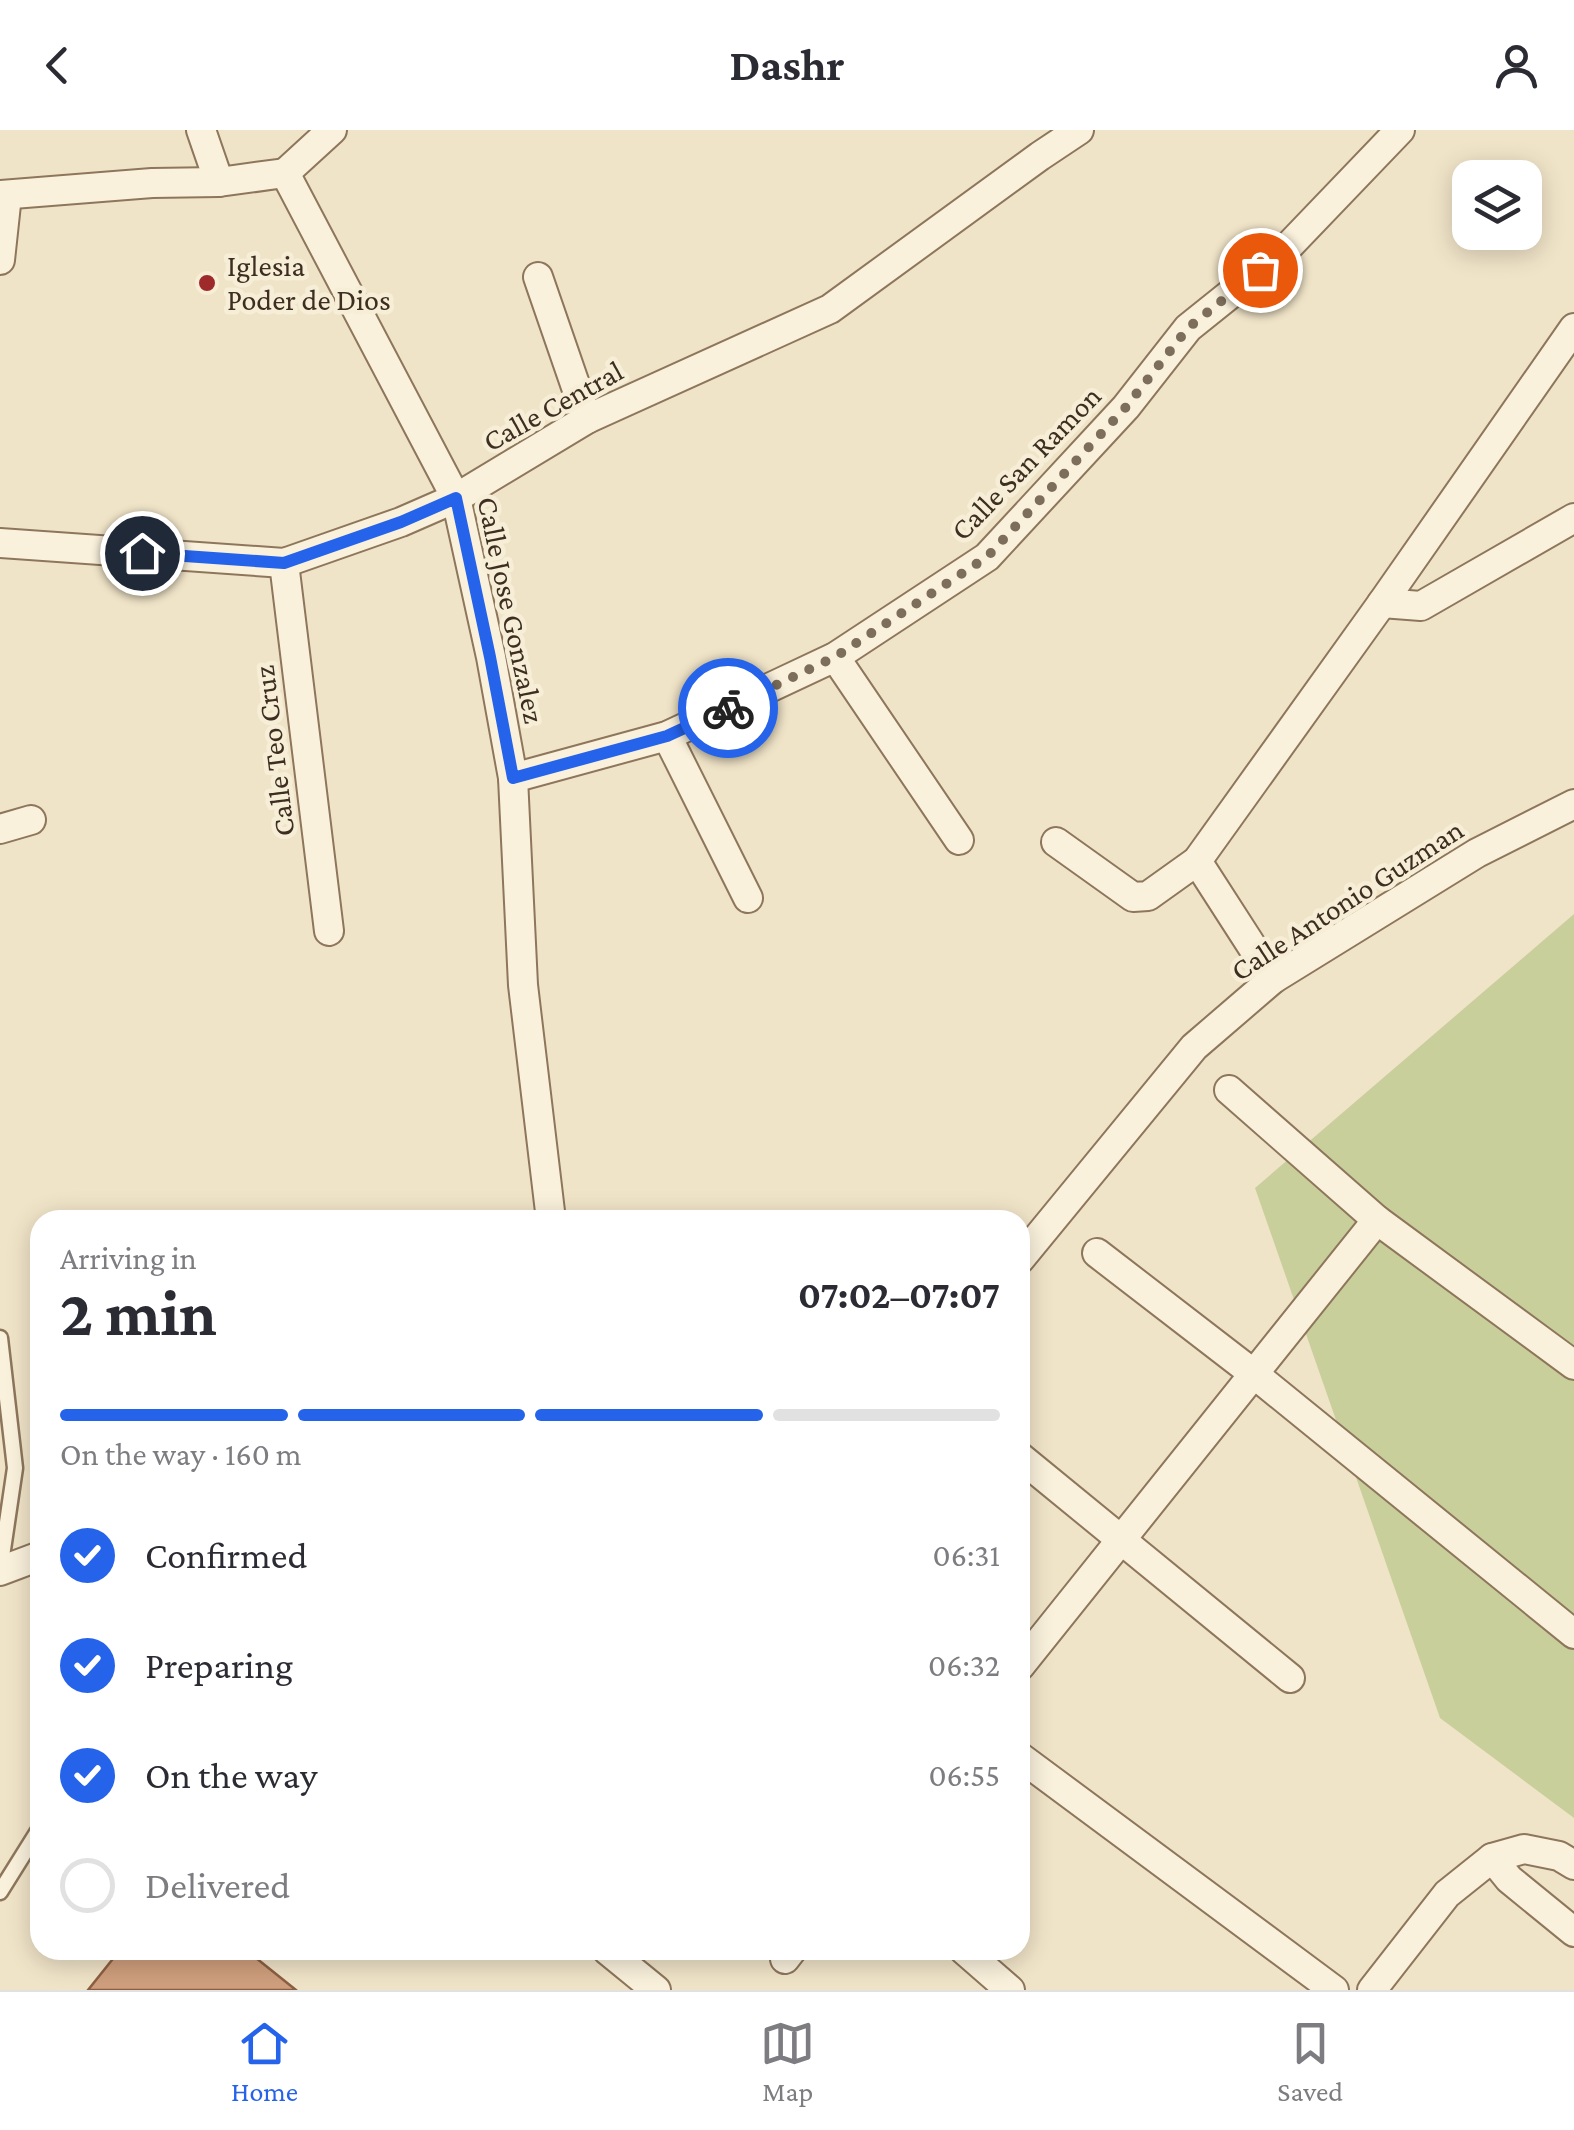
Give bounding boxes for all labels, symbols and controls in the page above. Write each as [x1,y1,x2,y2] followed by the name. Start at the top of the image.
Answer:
[30,38,85,93] icon: back
[1489,38,1544,93] icon: person
[729,40,845,90] text: Dashr
[1452,160,1542,250] map controls
[1452,160,1542,250] button: layers
[1218,228,1303,313] pin
[1233,243,1288,298] icon: bag
[227,249,391,316] place label: Iglesia Poder de Dios
[196,272,218,294] marker: Iglesia Poder de Dios
[477,354,628,457] street label: Calle Central
[944,379,1107,546] street label: Calle San Ramon
[471,494,552,726] street label: Calle Jose Gonzalez
[100,511,185,596] pin
[115,526,170,581] icon: home
[678,658,778,758] courier
[247,664,300,838] street label: Calle Teo Cruz
[701,681,756,736] icon: bike
[1225,812,1469,987] street label: Calle Antonio Guzman
[60,1240,197,1276] text: Arriving in
[798,1274,1000,1316] text: 07:02–07:07
[60,1277,217,1349] text: 2 min
[60,1436,302,1472] text: On the way · 160 m
[60,1528,115,1583] icon: check
[145,1534,308,1576] text: Confirmed
[933,1537,1000,1573] text: 06:31
[60,1638,115,1693] icon: check
[145,1644,293,1686] text: Preparing
[928,1647,1000,1683] text: 06:32
[60,1748,115,1803] icon: check
[145,1754,317,1796] text: On the way
[928,1757,1000,1793] text: 06:55
[145,1864,290,1906] text: Delivered
[231,2016,298,2107] tab: Home
[760,2016,815,2107] tab: Map
[1277,2016,1343,2107] tab: Saved

